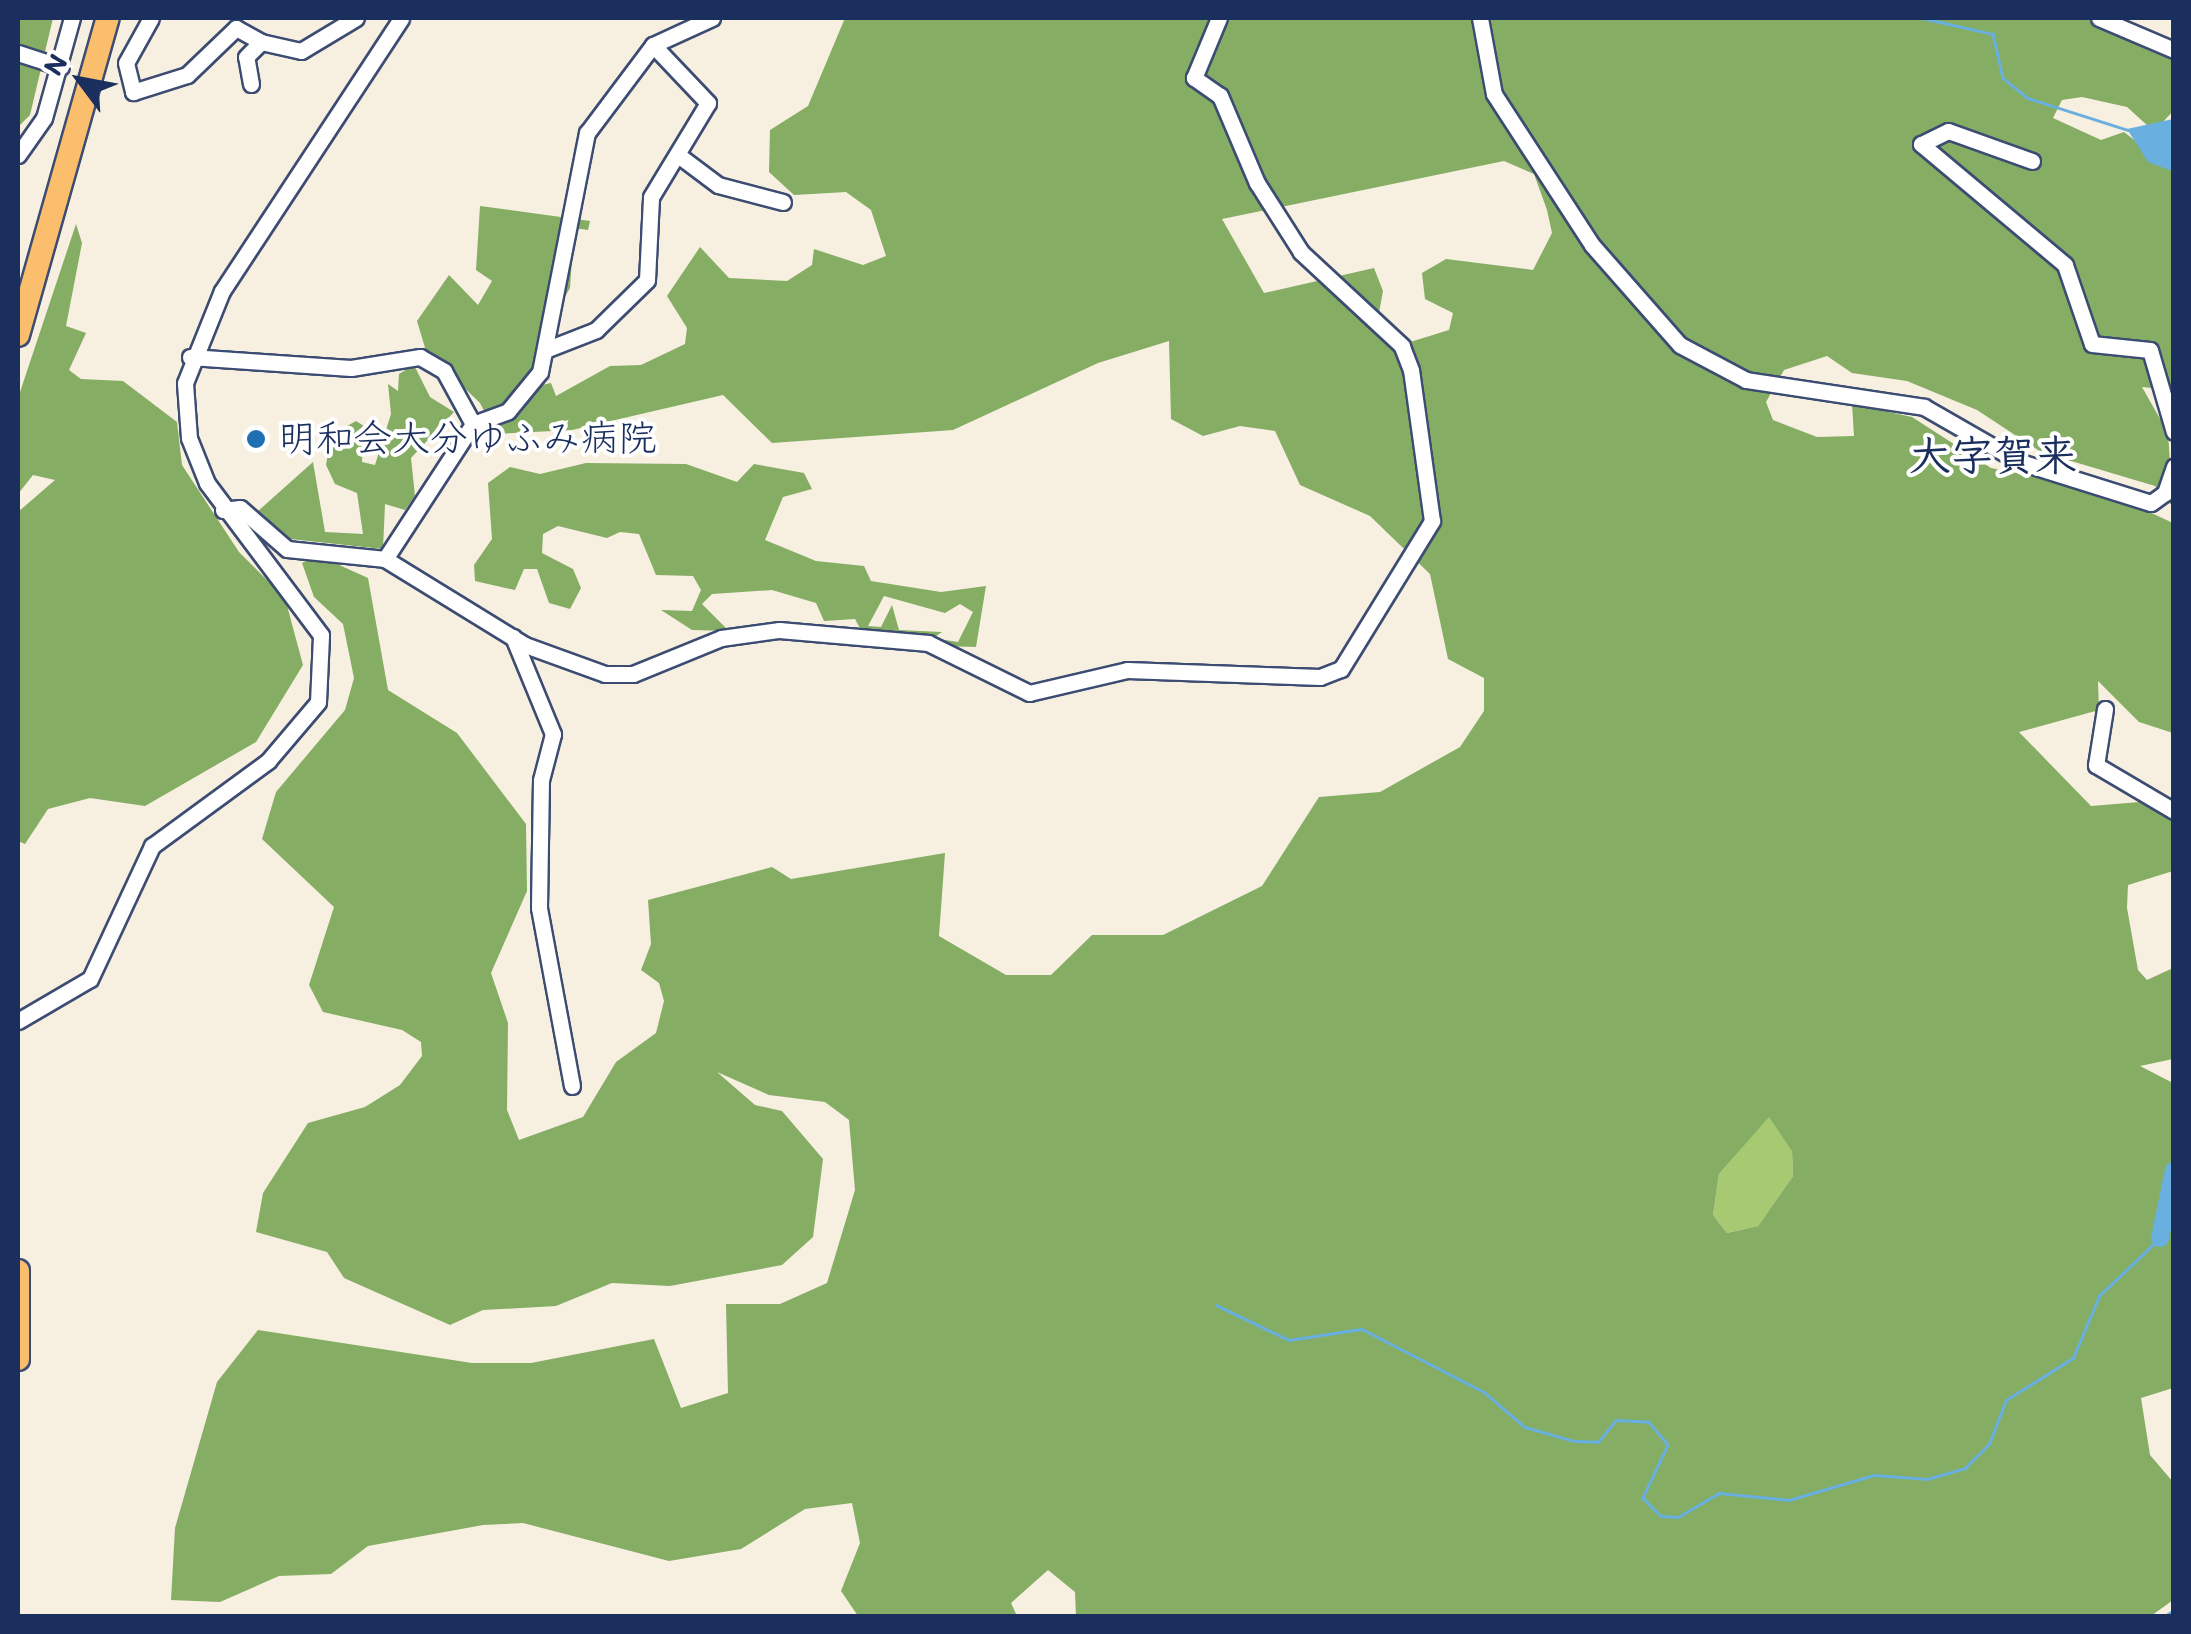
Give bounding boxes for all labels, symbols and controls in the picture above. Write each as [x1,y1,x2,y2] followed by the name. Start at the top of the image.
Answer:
[30,30,130,130] north arrow
[35,47,74,81] text: N
[278,416,658,462] place label: 明和会大分ゆふみ病院
[243,426,269,452] marker: 明和会大分ゆふみ病院
[1909,431,2077,481] district label: 大字賀来

